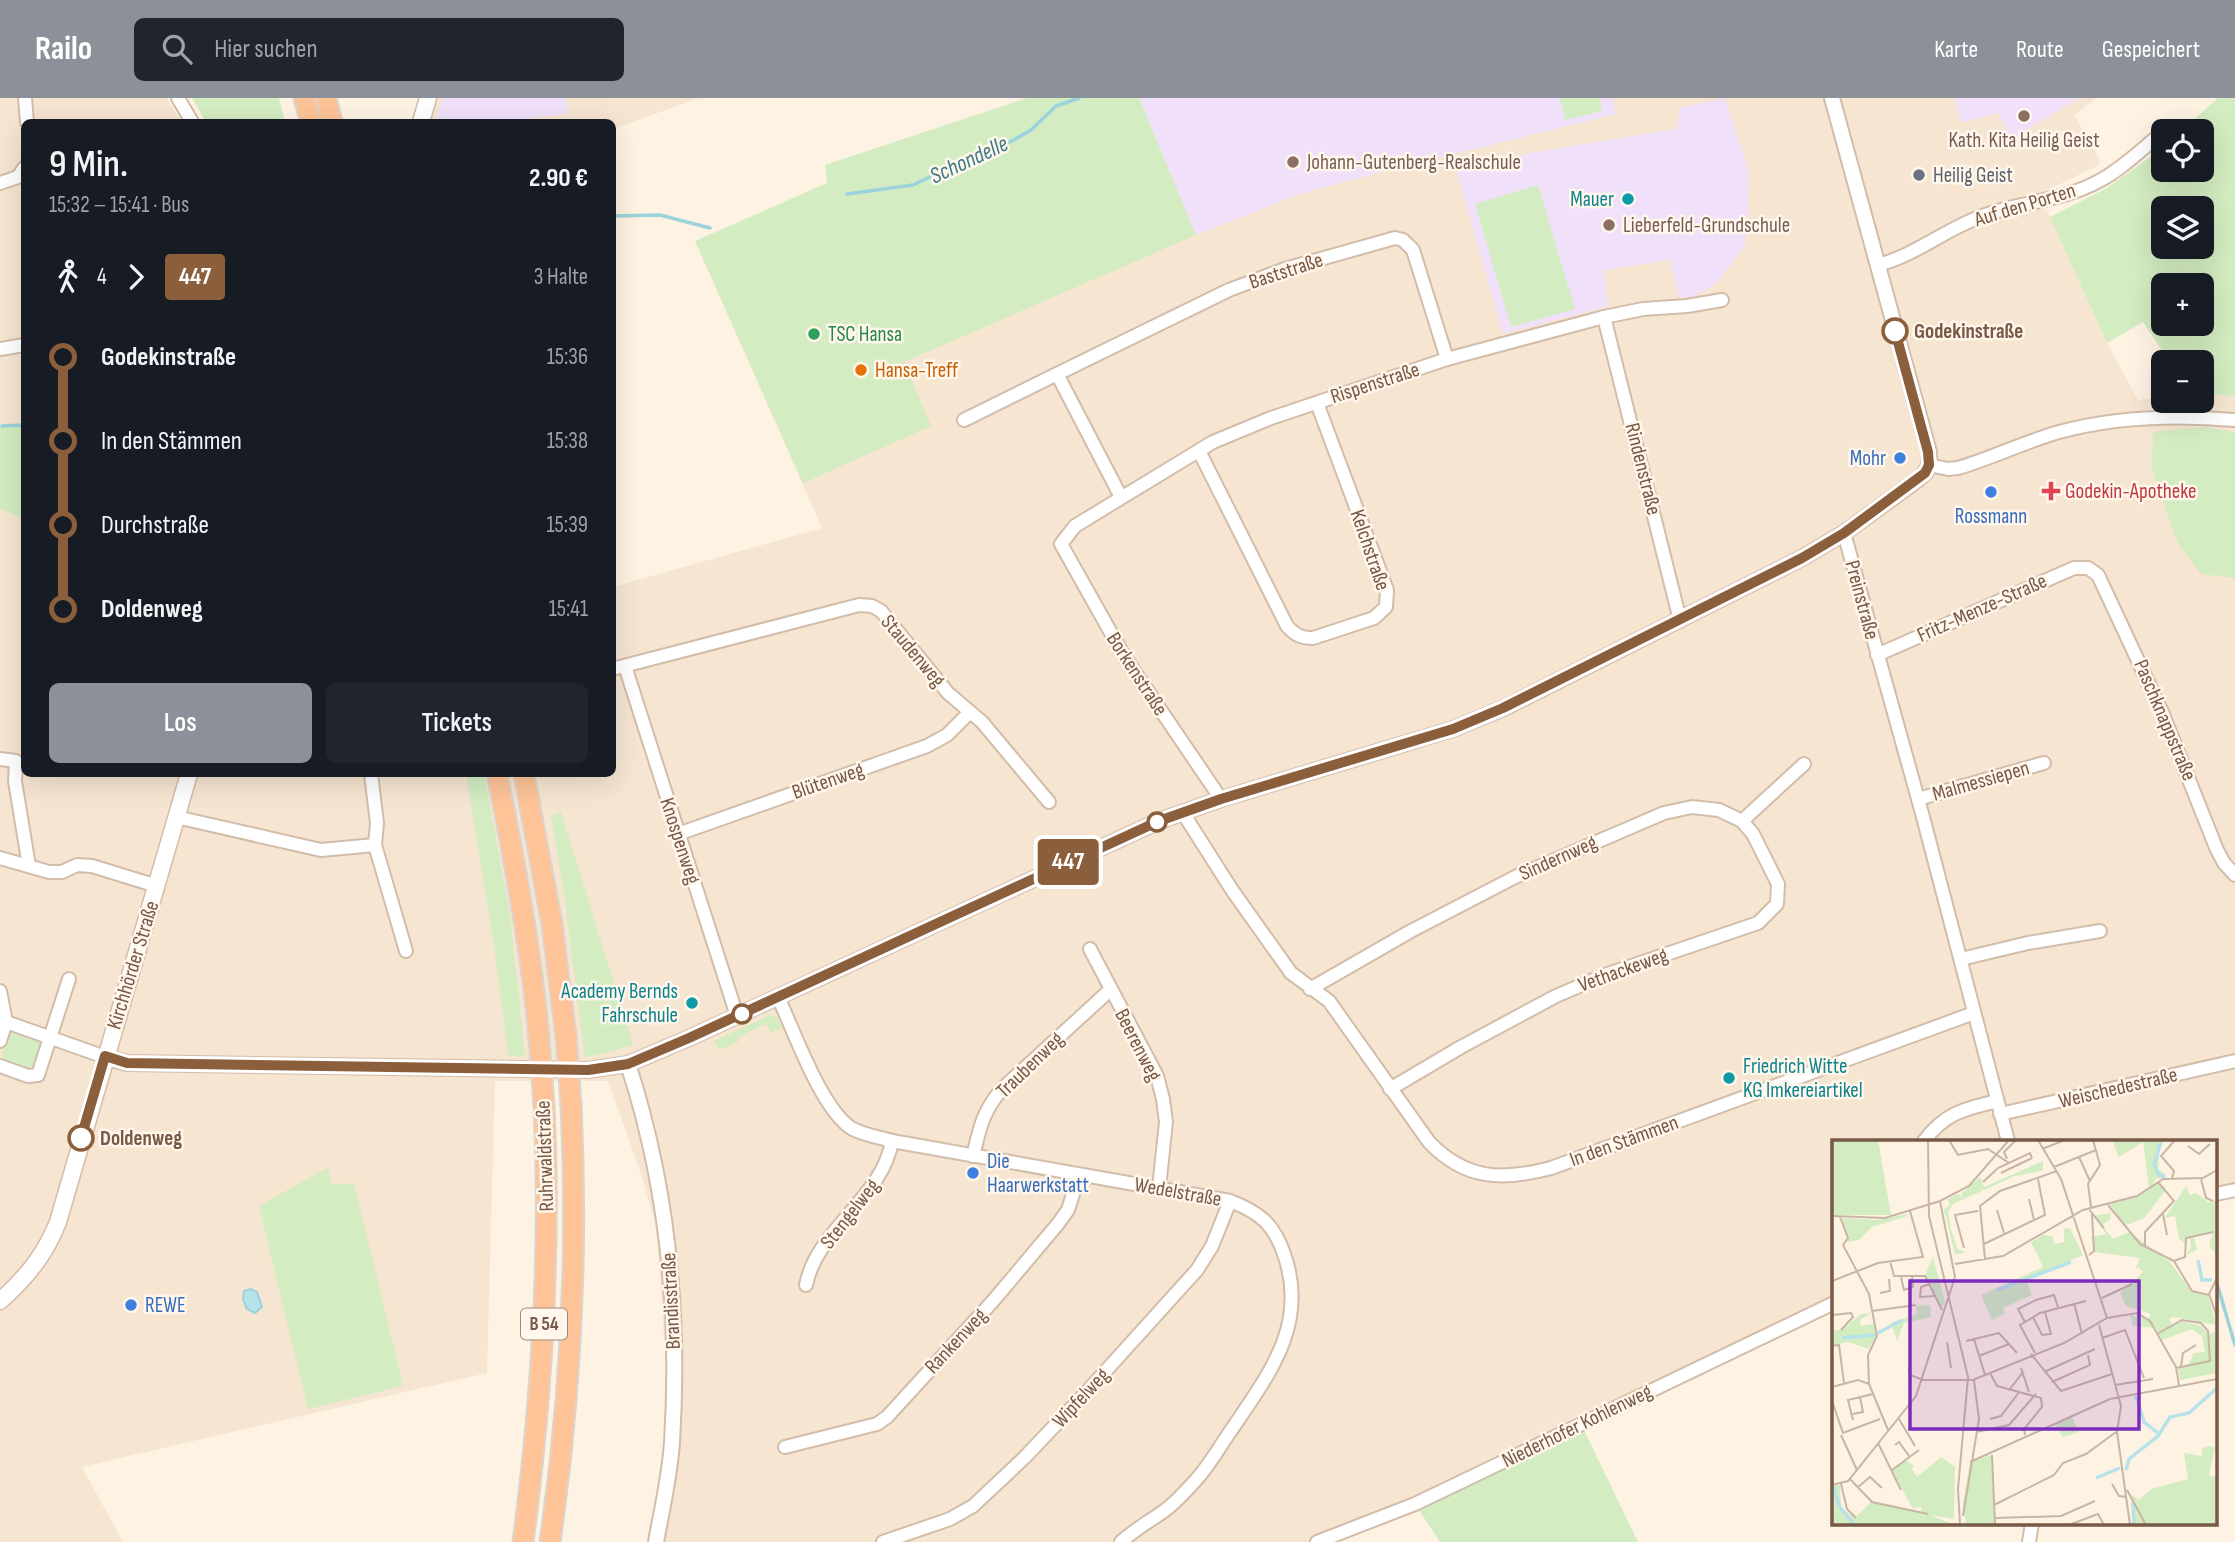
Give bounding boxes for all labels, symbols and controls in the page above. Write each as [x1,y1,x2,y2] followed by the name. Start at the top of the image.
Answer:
[134,18,624,81] search box
[35,29,92,69] text: Railo
[158,30,196,68] icon: search
[214,34,318,65] text: Hier suchen
[1934,35,1978,64] text: Karte
[2016,35,2064,64] text: Route
[2102,35,2200,64] text: Gespeichert
[2016,108,2032,124] marker: Kath. Kita Heilig Geist
[2151,119,2214,413] map controls
[2151,119,2214,182] button: locate
[1948,128,2100,153] place label: Kath. Kita Heilig Geist
[925,130,1013,190] water label: Schondelle
[49,142,128,187] text: 9 Min.
[1306,150,1521,175] place label: Johann-Gutenberg-Realschule
[1285,154,1301,170] marker: Johann-Gutenberg-Realschule
[529,163,588,194] text: 2.90 €
[1933,163,2013,188] place label: Heilig Geist
[1911,167,1927,183] marker: Heilig Geist
[1971,178,2078,232] street label: Auf den Porten
[1570,187,1614,212] place label: Mauer
[49,191,189,219] text: 15:32 – 15:41 · Bus
[1620,191,1636,207] marker: Mauer
[2151,196,2214,259] button: layers
[1623,213,1790,238] place label: Lieberfeld-Grundschule
[1601,217,1617,233] marker: Lieberfeld-Grundschule
[1246,247,1326,295] street label: Baststraße
[49,258,87,296] icon: walk
[117,258,155,296] icon: forward
[179,262,211,291] text: 447
[97,263,107,291] text: 4
[534,263,588,291] text: 3 Halte
[2151,273,2214,336] button: +
[1882,318,1908,344] marker: Godekinstraße
[1914,319,2023,344] place label: Godekinstraße
[828,322,902,347] place label: TSC Hansa
[806,326,822,342] marker: TSC Hansa
[101,342,236,373] text: Godekinstraße
[547,343,588,371] text: 15:36
[2151,350,2214,413] button: −
[1327,357,1423,409] street label: Rispenstraße
[875,358,959,383] place label: Hansa-Treff
[853,362,869,378] marker: Hansa-Treff
[1620,420,1666,518] street label: Rindenstraße
[101,426,242,457] text: In den Stämmen
[547,427,588,455] text: 15:38
[1850,446,1886,471] place label: Mohr
[1892,450,1908,466] marker: Mohr
[2065,479,2196,504] place label: Godekin-Apotheke
[2043,483,2059,499] marker: Godekin-Apotheke
[1983,484,1999,500] marker: Rossmann
[1955,504,2027,529] place label: Rossmann
[1345,506,1395,594] street label: Kelchstraße
[101,510,209,541] text: Durchstraße
[547,511,588,539] text: 15:39
[1839,558,1885,642] street label: Preinstraße
[1913,568,2051,648] street label: Fritz-Menze-Straße
[101,594,203,625] text: Doldenweg
[549,595,588,623] text: 15:41
[876,610,950,692] street label: Staudenweg
[1101,628,1173,720] street label: Borkenstraße
[2128,656,2202,784] street label: Paschknappstraße
[49,683,312,763] button: Los
[326,683,588,763] button: Tickets
[1930,755,2032,807] street label: Malmessiepen
[789,757,867,805] street label: Blütenweg
[654,795,706,887] street label: Knospenweg
[1147,812,1167,832] unlabelled marker
[1515,830,1601,886] street label: Sindernweg
[1028,839,1108,885] line badge: 447
[1052,847,1084,876] text: 447
[102,898,164,1032] street label: Kirchhörder Straße
[1575,942,1671,998] street label: Vethackeweg
[560,979,678,1028] place label: Academy Bernds Fahrschule
[684,995,700,1011] marker: Academy Bernds Fahrschule
[732,1004,752,1024] unlabelled marker
[1109,1005,1167,1085] street label: Beerenweg
[991,1027,1069,1103] street label: Traubenweg
[1743,1054,1863,1103] place label: Friedrich Witte KG Imkereiartikel
[2056,1062,2180,1114] street label: Weischedestraße
[1721,1070,1737,1086] marker: Friedrich Witte KG Imkereiartikel
[531,1100,559,1212] street label: Ruhrwaldstraße
[1566,1110,1682,1172] street label: In den Stämmen
[68,1125,94,1151] marker: Doldenweg
[100,1126,182,1151] place label: Doldenweg
[1832,1140,2218,1524] inset map
[987,1149,1089,1198] place label: Die Haarwerkstatt
[965,1165,981,1181] marker: Die Haarwerkstatt
[1133,1172,1223,1212] street label: Wedelstraße
[815,1174,885,1254] street label: Stengelweg
[656,1252,686,1350] street label: Brandisstraße
[145,1293,186,1318] place label: REWE
[123,1297,139,1313] marker: REWE
[920,1303,992,1379] street label: Rankenweg
[521,1308,567,1340] road number: B 54
[1047,1363,1115,1433] street label: Wipfelweg
[1498,1379,1656,1473] street label: Niederhofer Kohlenweg

